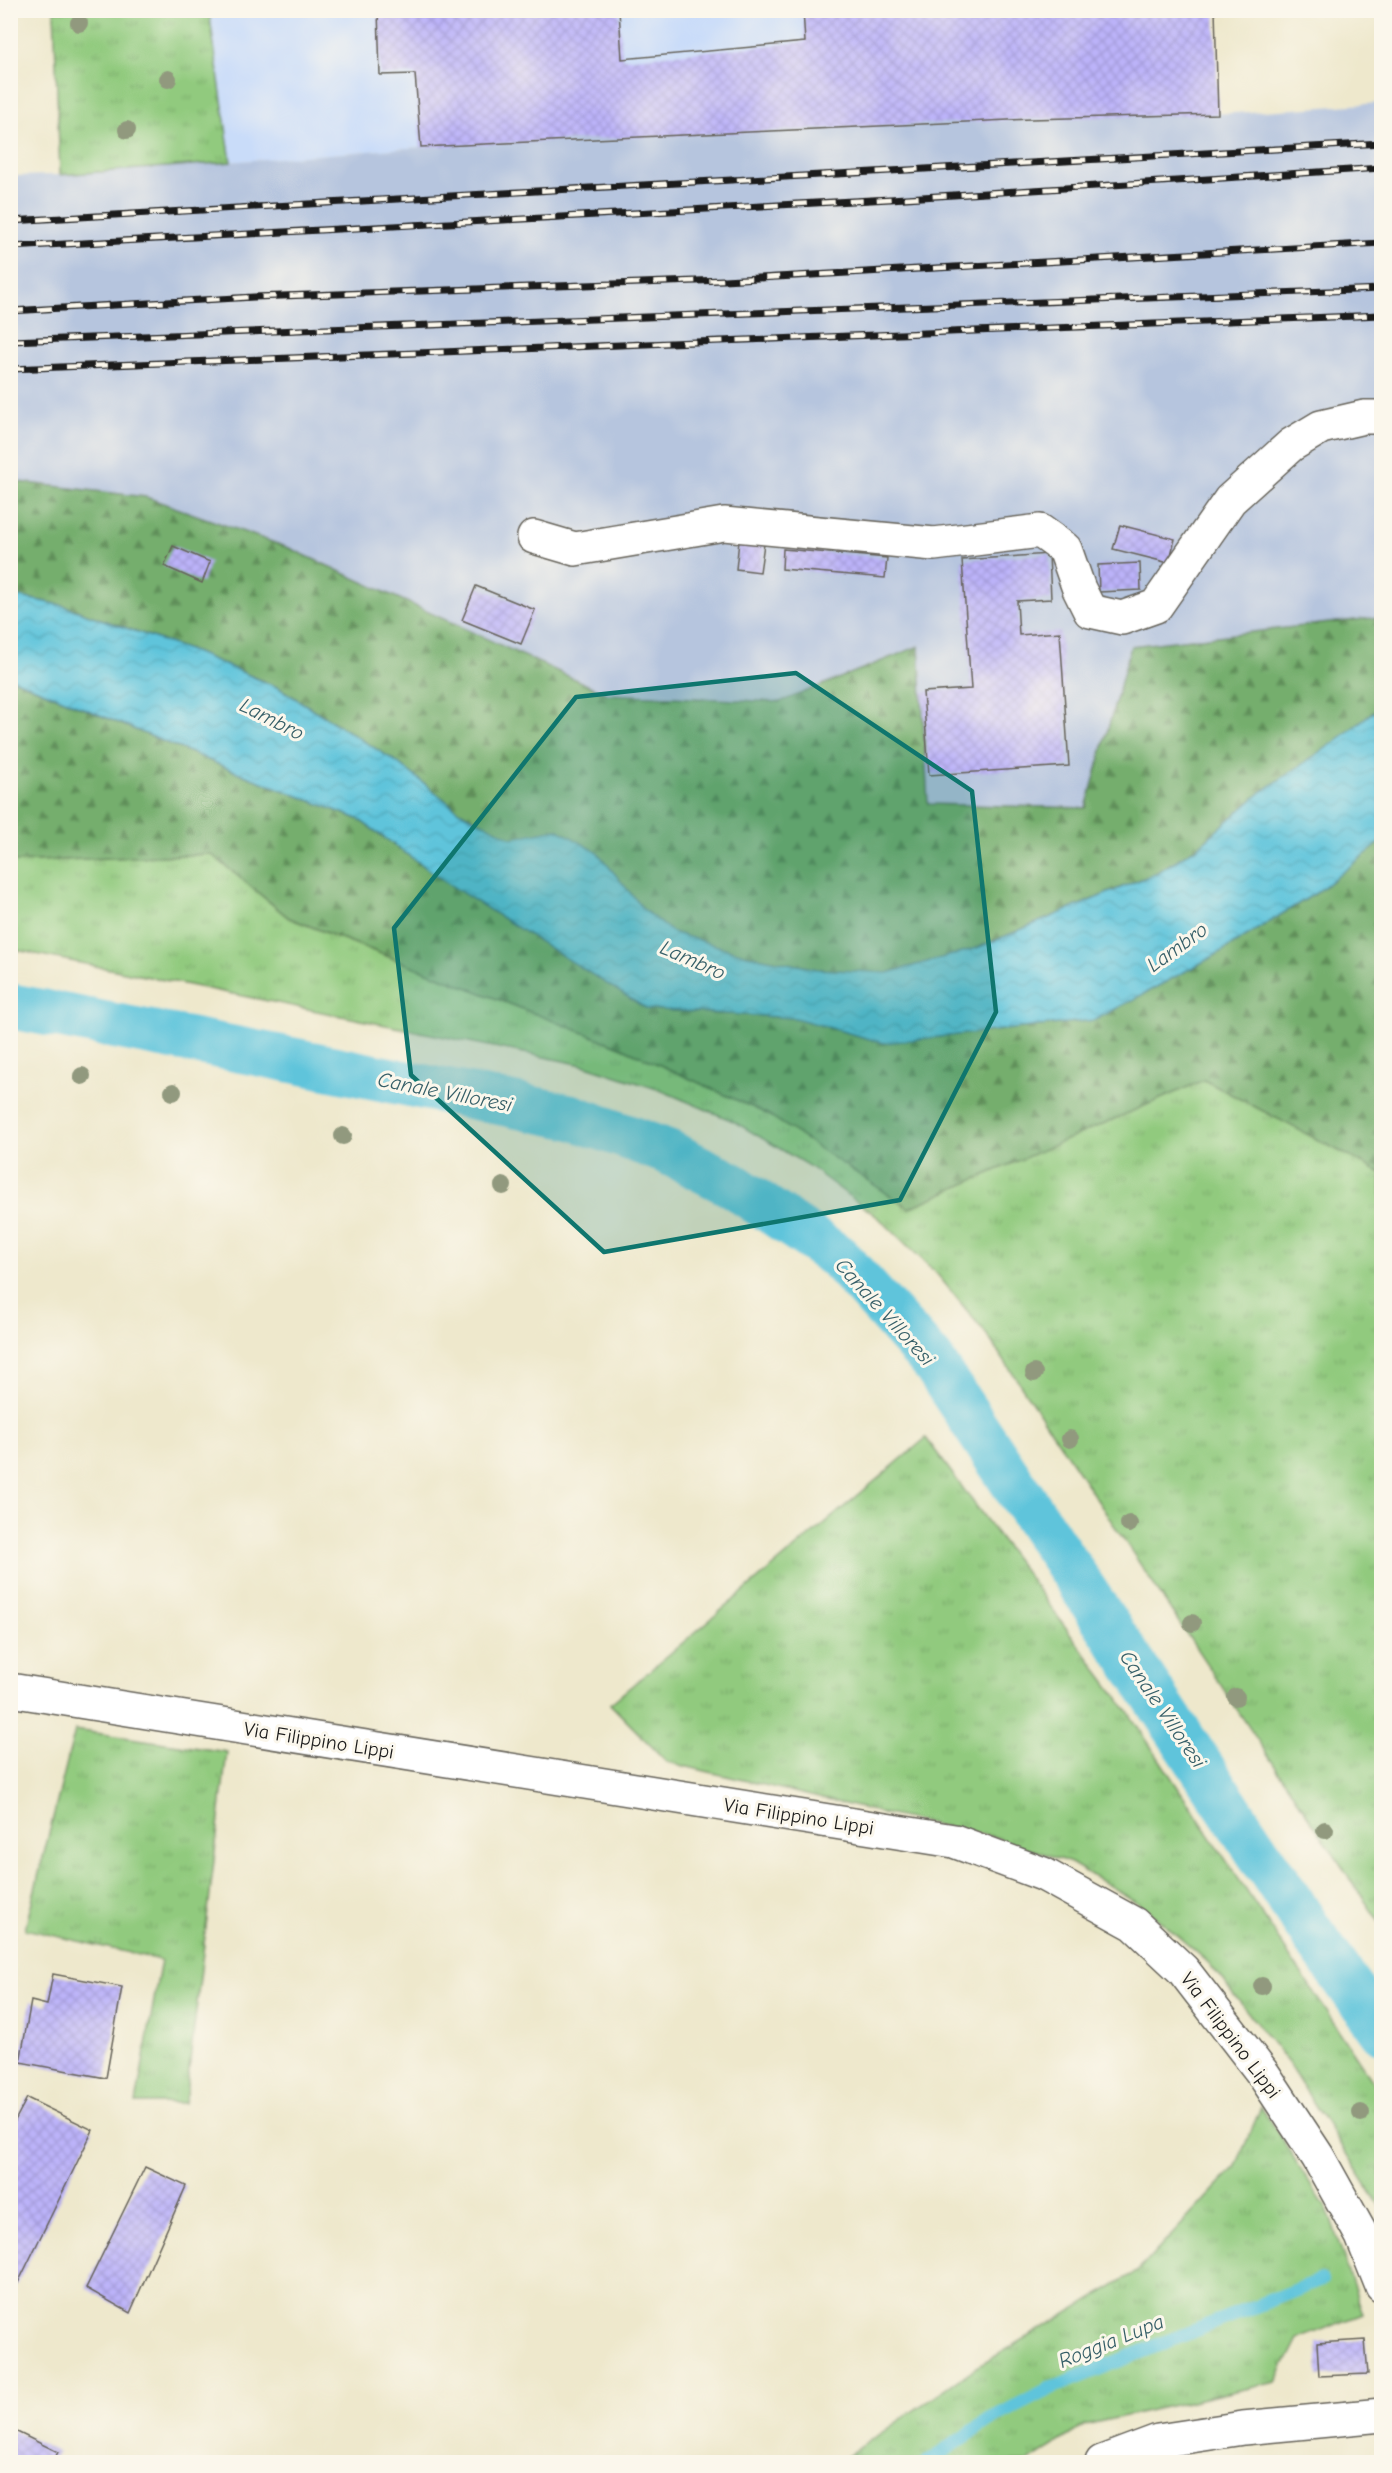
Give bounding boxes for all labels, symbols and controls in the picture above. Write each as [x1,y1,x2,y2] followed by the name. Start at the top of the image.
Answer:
[236,693,308,745] water label: Lambro
[1142,917,1212,977] water label: Lambro
[657,935,729,985] water label: Lambro
[376,1067,514,1117] water label: Canale Villoresi
[830,1253,940,1371] water label: Canale Villoresi
[1115,1646,1211,1772] water label: Canale Villoresi
[242,1717,396,1764] street label: Via Filippino Lippi
[722,1793,876,1840] street label: Via Filippino Lippi
[1176,1968,1285,2103] street label: Via Filippino Lippi
[1055,2309,1167,2373] water label: Roggia Lupa

